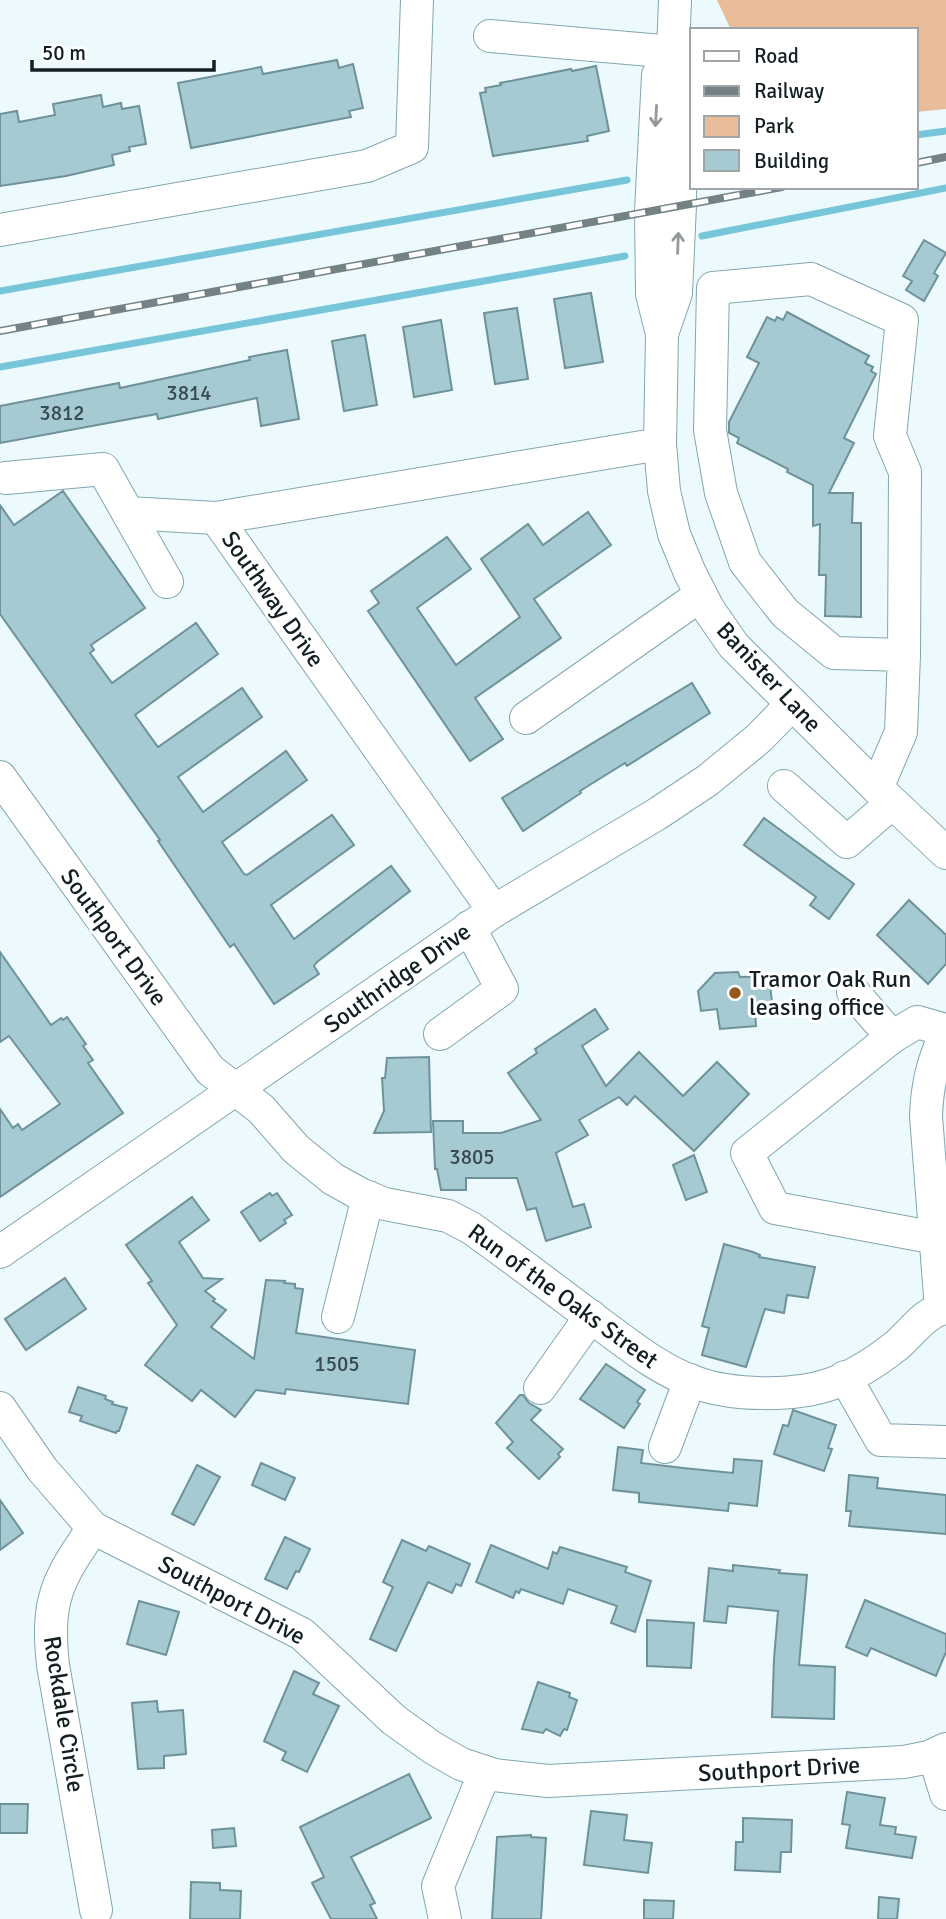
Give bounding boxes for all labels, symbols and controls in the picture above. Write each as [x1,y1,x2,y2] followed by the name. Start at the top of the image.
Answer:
[32,28,214,72] scale bar
[690,28,918,189] legend
[42,40,86,66] text: 50 m
[754,43,799,69] text: Road
[754,78,824,104] text: Railway
[649,104,662,126] one-way arrow
[754,113,795,139] text: Park
[754,148,829,174] text: Building
[672,232,685,255] one-way arrow
[166,380,212,406] house number: 3814
[39,400,85,426] house number: 3812
[215,525,331,673] street label: Southway Drive
[710,615,828,739] street label: Banister Lane
[54,863,174,1011] street label: Southport Drive
[318,916,476,1040] street label: Southridge Drive
[749,964,911,1022] place label: Tramor Oak Run leasing office
[727,985,743,1001] marker: Tramor Oak Run leasing office
[449,1144,495,1170] house number: 3805
[462,1217,664,1375] street label: Run of the Oaks Street
[314,1351,360,1377] house number: 1505
[153,1549,311,1651] street label: Southport Drive
[37,1634,91,1794] street label: Rockdale Circle
[697,1750,861,1788] street label: Southport Drive

